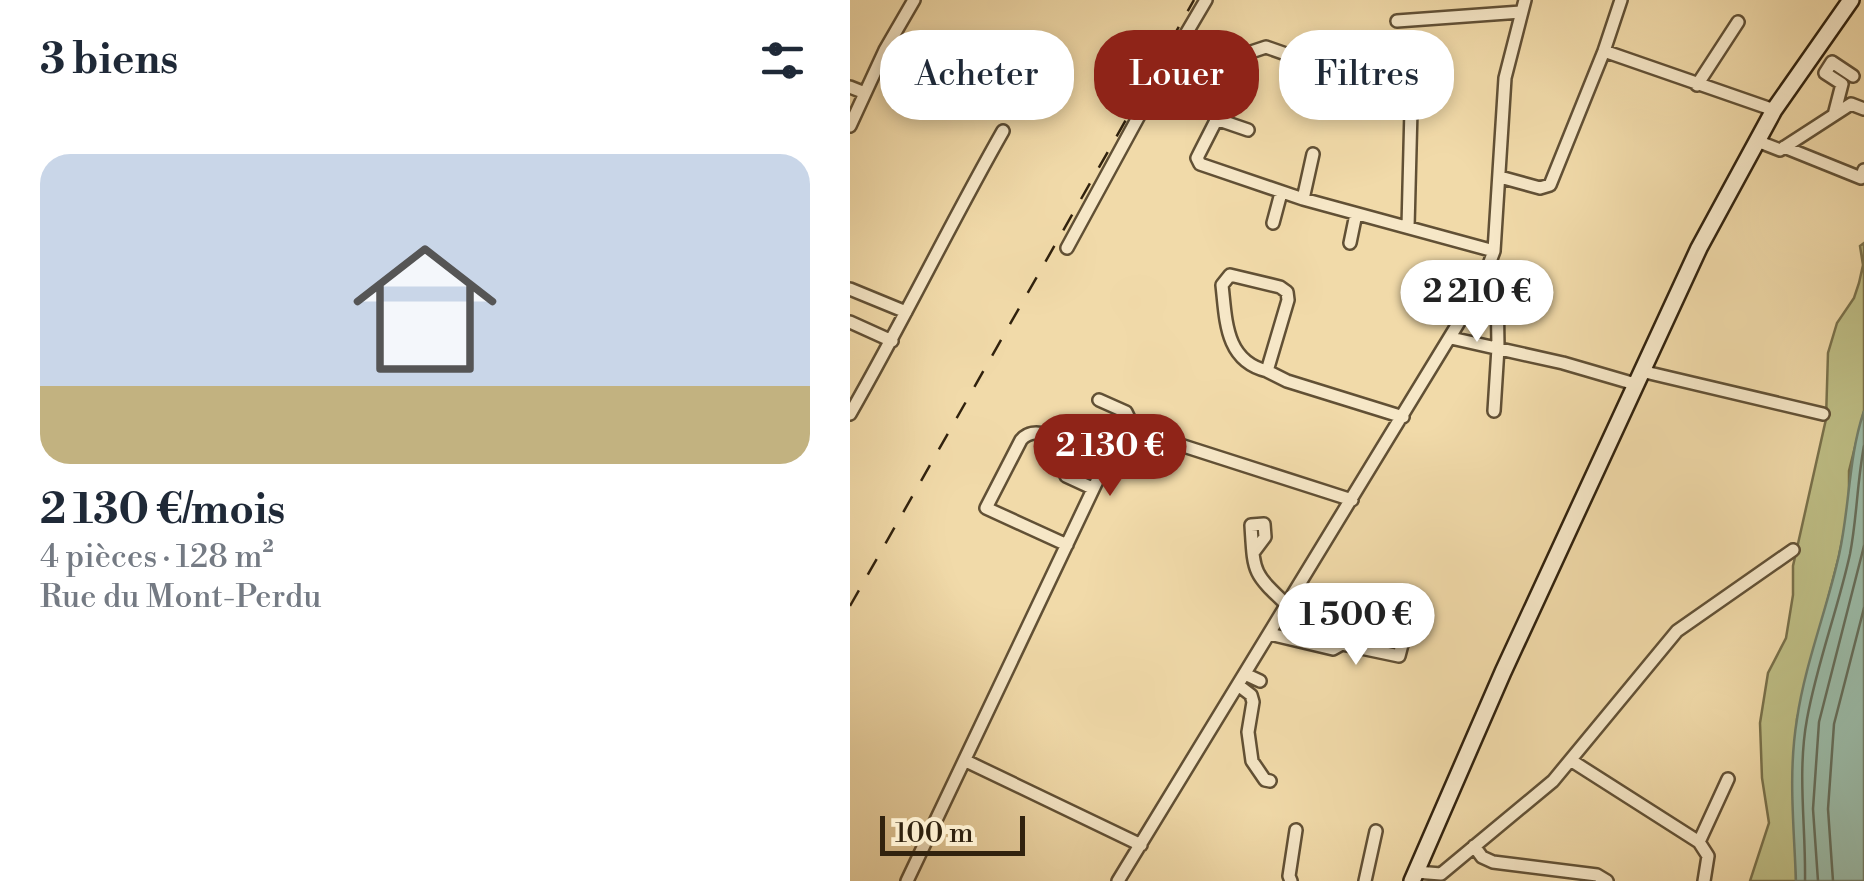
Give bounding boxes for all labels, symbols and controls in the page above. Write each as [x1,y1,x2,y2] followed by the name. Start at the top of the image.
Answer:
[880,30,1074,120] chip: Acheter
[1094,30,1259,120] chip: Louer
[1279,30,1454,120] chip: Filtres
[755,33,810,88] icon: filters
[40,34,178,87] text: 3 biens
[335,219,515,399] icon: home
[1385,260,1569,345] pin: 2 210 €
[1422,272,1532,312] text: 2 210 €
[1018,414,1202,499] pin: 2 130 €
[1056,426,1164,466] text: 2 130 €
[40,484,285,537] text: 2 130 €/mois
[40,537,274,577] text: 4 pièces · 128 m²
[40,577,321,617] text: Rue du Mont-Perdu
[1264,583,1448,668] pin: 1 500 €
[1300,595,1412,635] text: 1 500 €
[880,811,1025,856] scale bar
[895,816,974,851] text: 100 m

